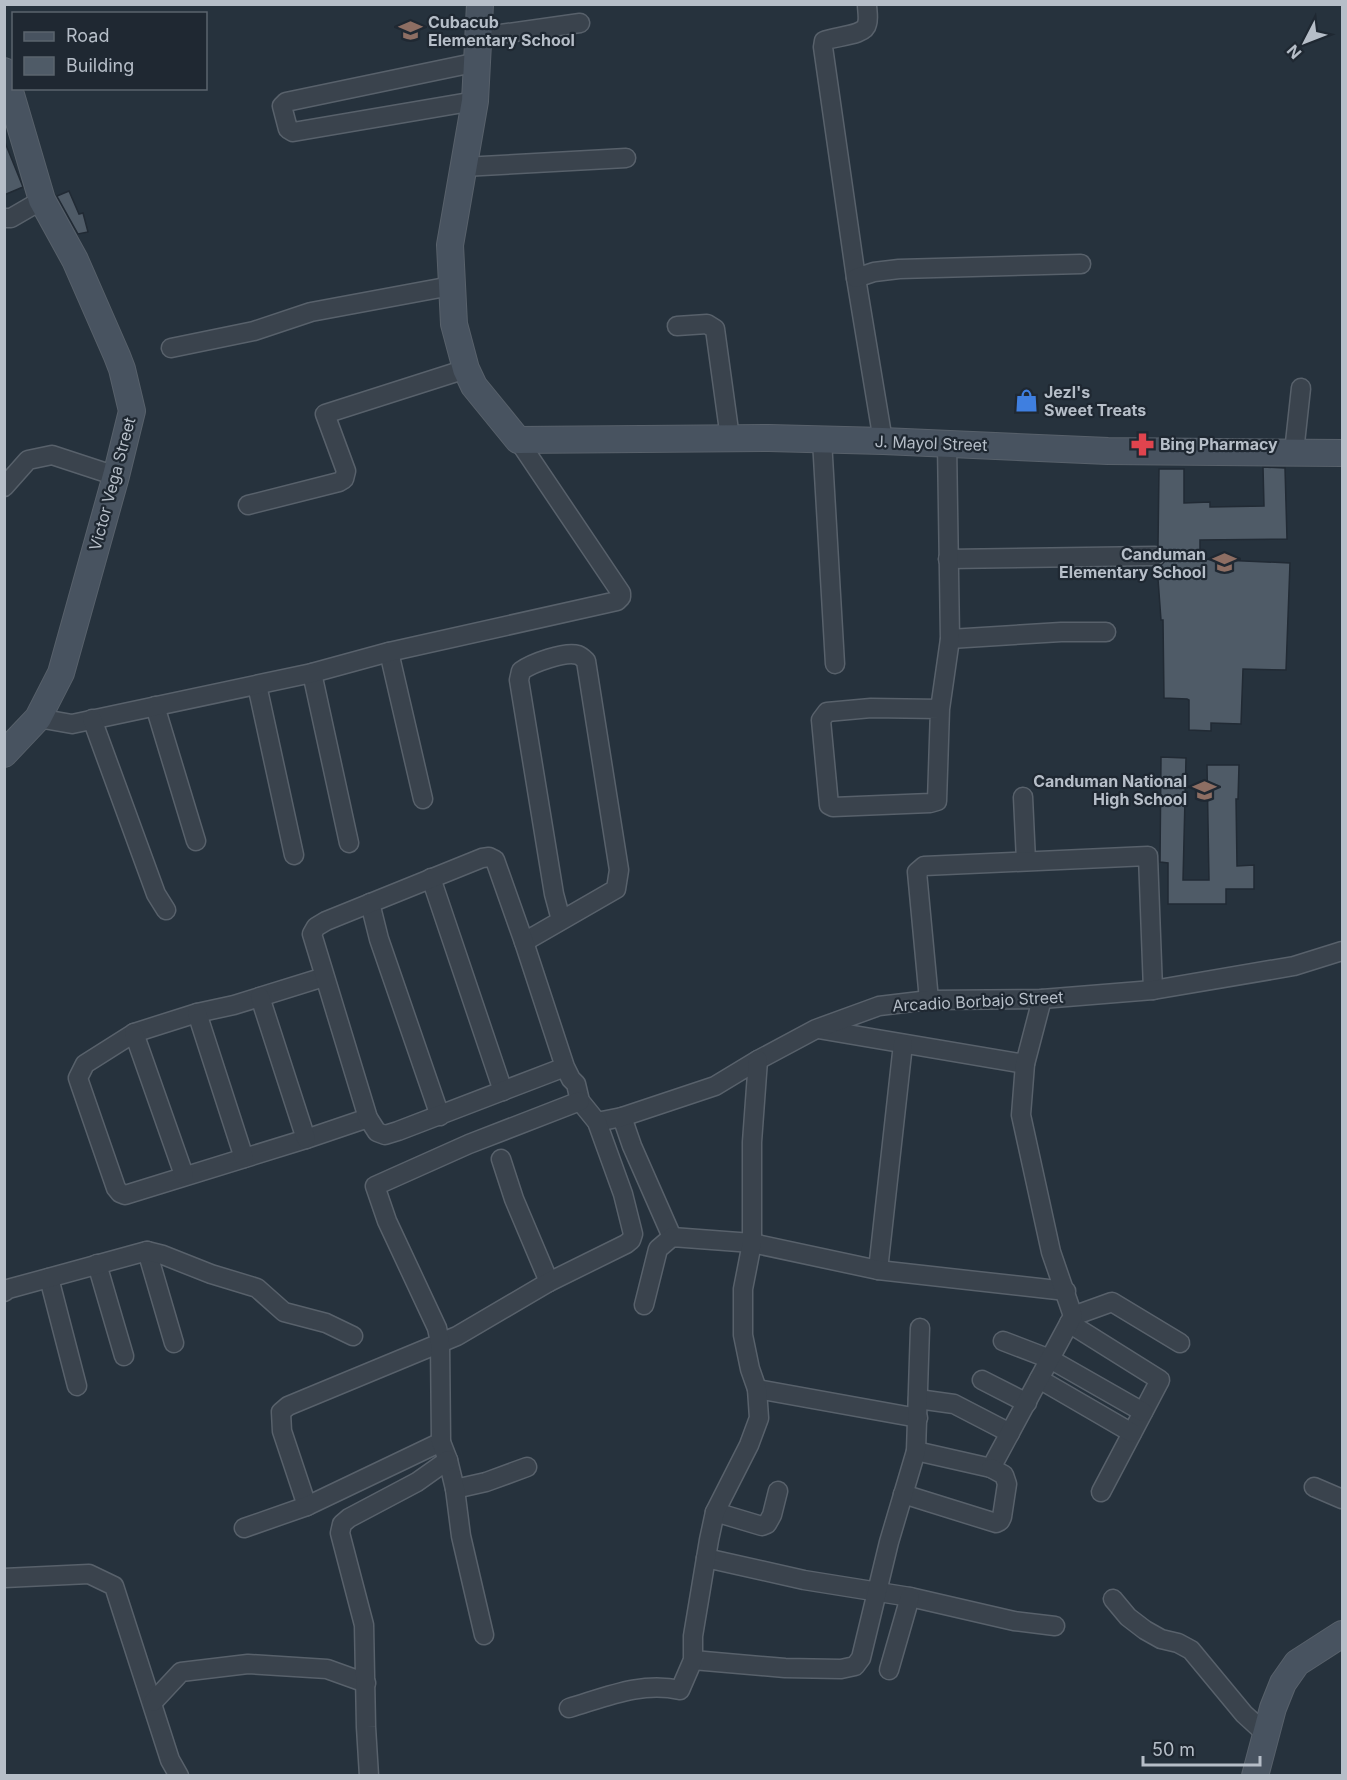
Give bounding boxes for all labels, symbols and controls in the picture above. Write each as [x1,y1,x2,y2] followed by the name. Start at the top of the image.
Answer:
[12,12,207,90] legend
[428,12,575,50] place label: Cubacub Elementary School
[1275,12,1335,72] north arrow
[397,18,423,44] school or university icon: Cubacub Elementary School
[66,25,109,46] text: Road
[1282,41,1305,63] text: N
[66,55,134,76] text: Building
[1044,382,1146,420] place label: Jezl's Sweet Treats
[1013,388,1039,414] shop icon: Jezl's Sweet Treats
[85,415,139,553] street label: Victor Vega Street
[874,431,988,455] street label: J. Mayol Street
[1129,431,1155,457] pharmacy icon: Bing Pharmacy
[1160,434,1278,454] place label: Bing Pharmacy
[1059,544,1206,582] place label: Canduman Elementary School
[1211,550,1237,576] school or university icon: Canduman Elementary School
[1033,771,1187,809] place label: Canduman National High School
[1192,777,1218,803] school or university icon: Canduman National High School
[892,987,1064,1015] street label: Arcadio Borbajo Street
[1143,1729,1260,1767] scale bar
[1152,1739,1195,1760] text: 50 m

